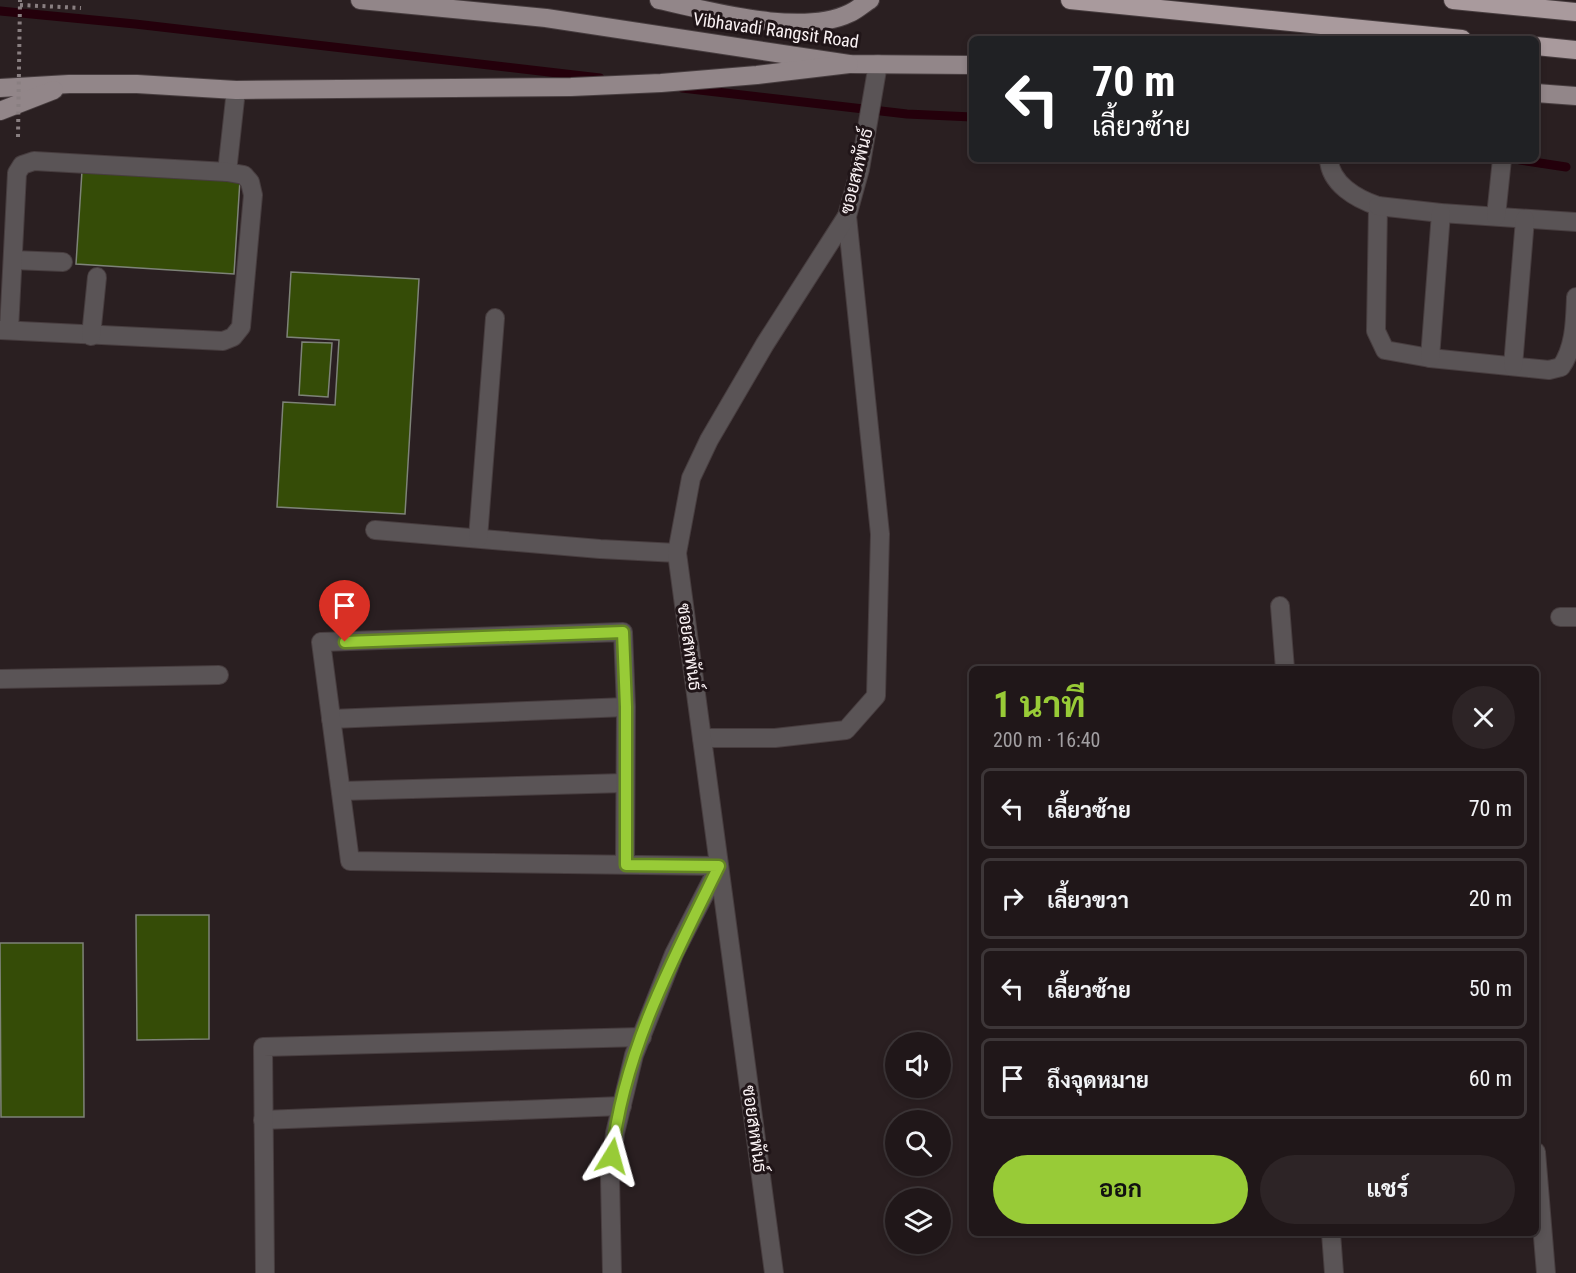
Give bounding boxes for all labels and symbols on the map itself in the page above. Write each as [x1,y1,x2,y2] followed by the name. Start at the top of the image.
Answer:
[692,8,860,52] street label: Vibhavadi Rangsit Road
[833,125,877,216] street label: ซอยสหพันธ์
[319,580,370,642] pin
[673,602,709,692] street label: ซอยสหพันธ์
[738,1084,774,1174] street label: ซอยสหพันธ์
[580,1124,644,1188] position arrow

